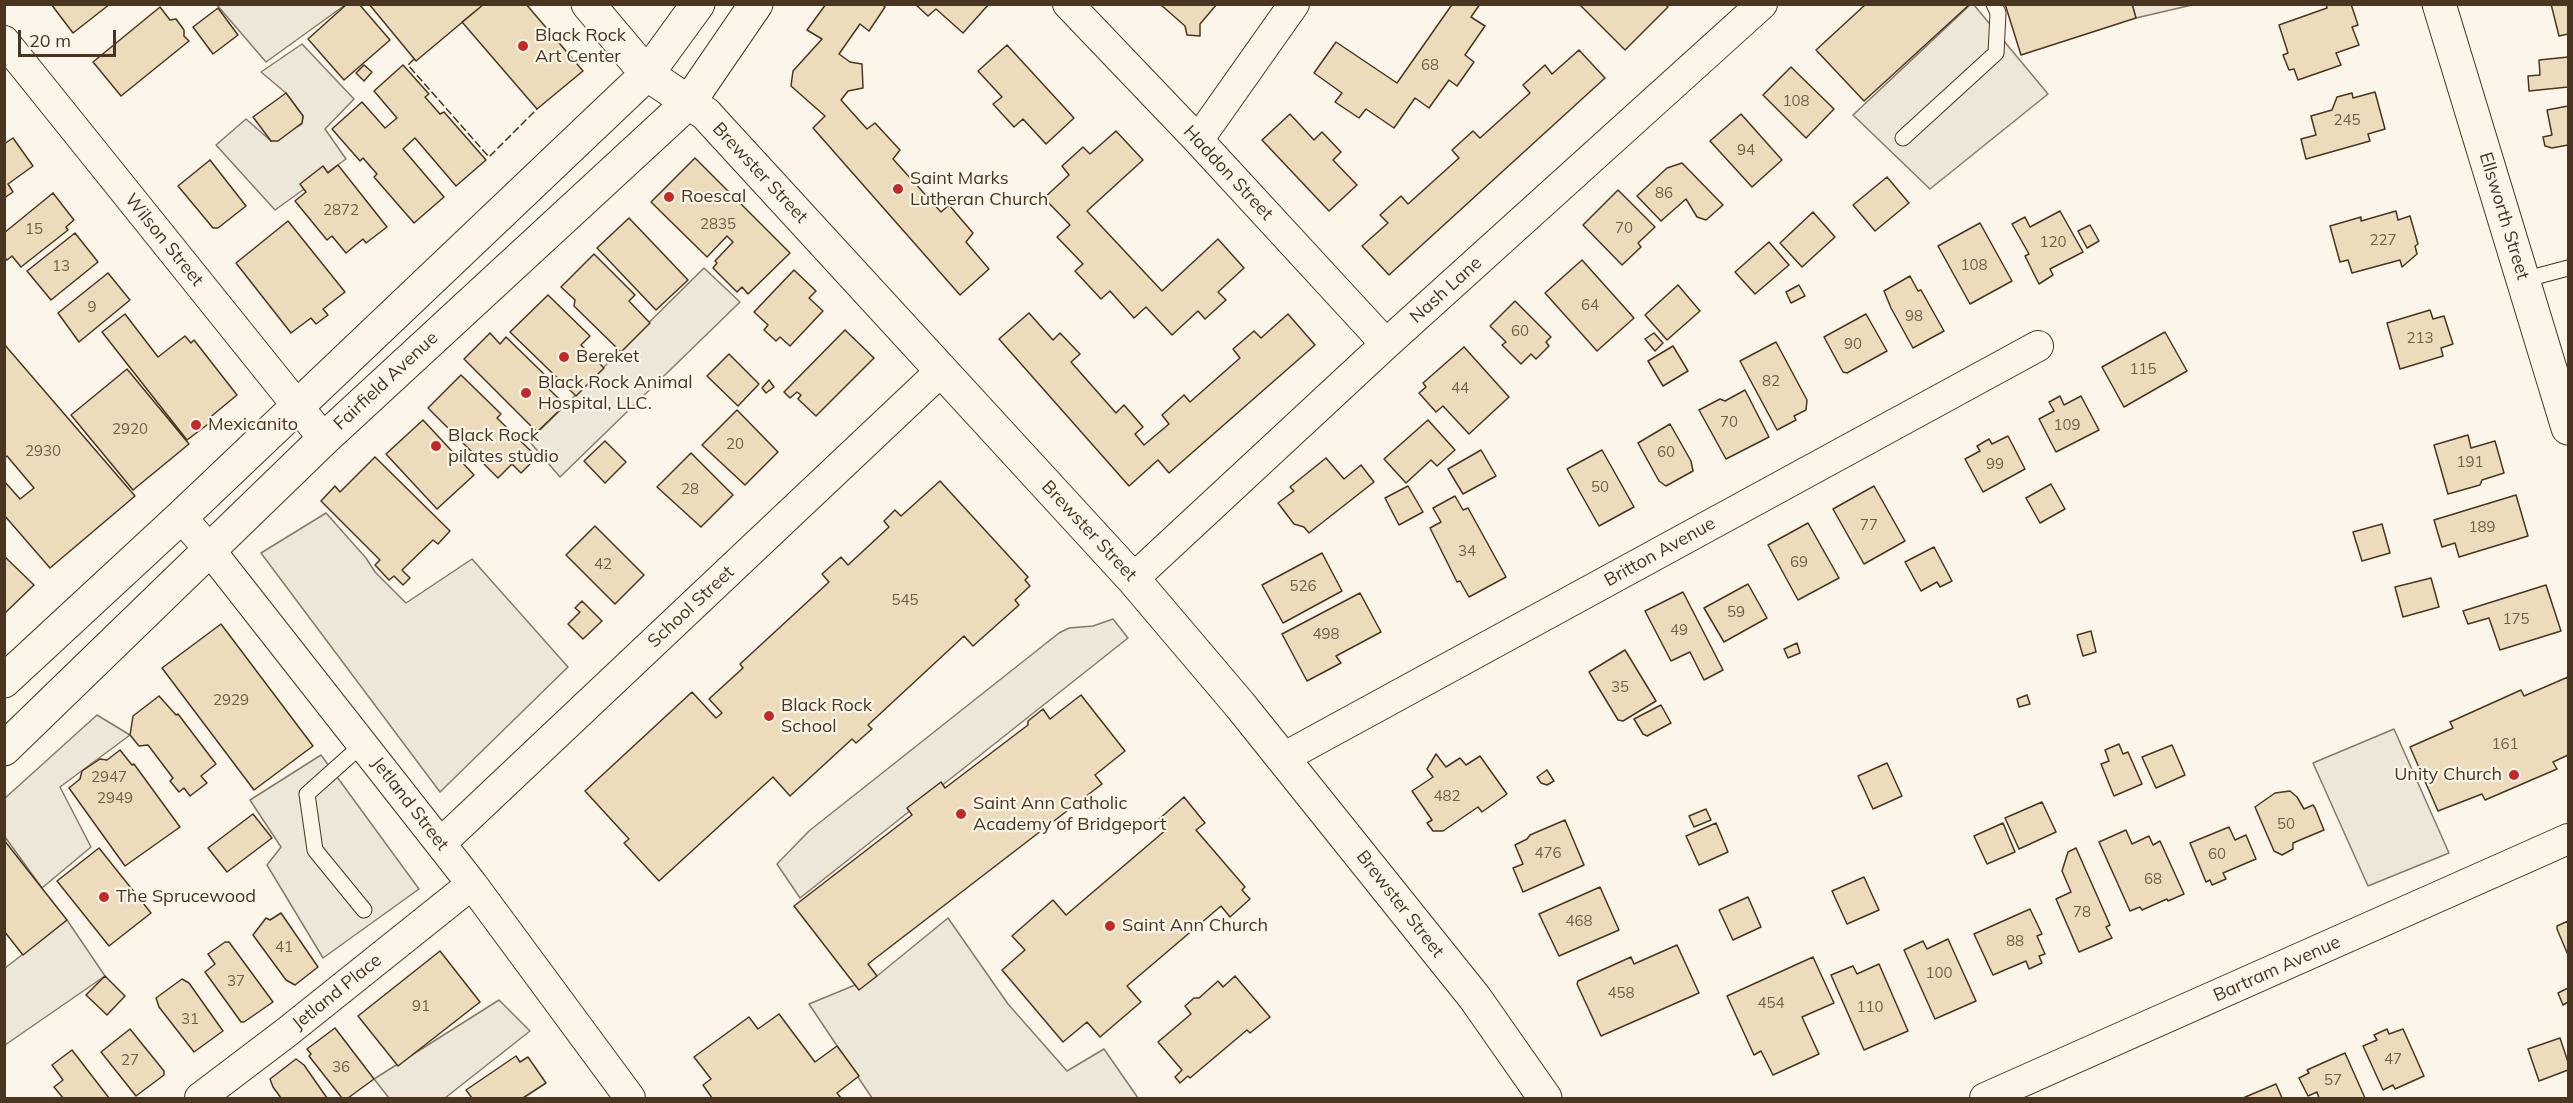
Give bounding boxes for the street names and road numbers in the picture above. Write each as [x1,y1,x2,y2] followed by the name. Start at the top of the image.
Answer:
[708,118,812,228] street label: Brewster Street
[1179,121,1277,225] street label: Haddon Street
[2474,150,2534,282] street label: Ellsworth Street
[120,189,208,291] street label: Wilson Street
[1406,252,1486,328] street label: Nash Lane
[329,327,443,435] street label: Fairfield Avenue
[1037,476,1141,586] street label: Brewster Street
[1601,513,1719,591] street label: Britton Avenue
[643,562,739,652] street label: School Street
[367,753,453,855] street label: Jetland Street
[1352,846,1448,962] street label: Brewster Street
[2210,931,2344,1007] street label: Bartram Avenue
[288,949,386,1035] street label: Jetland Place

